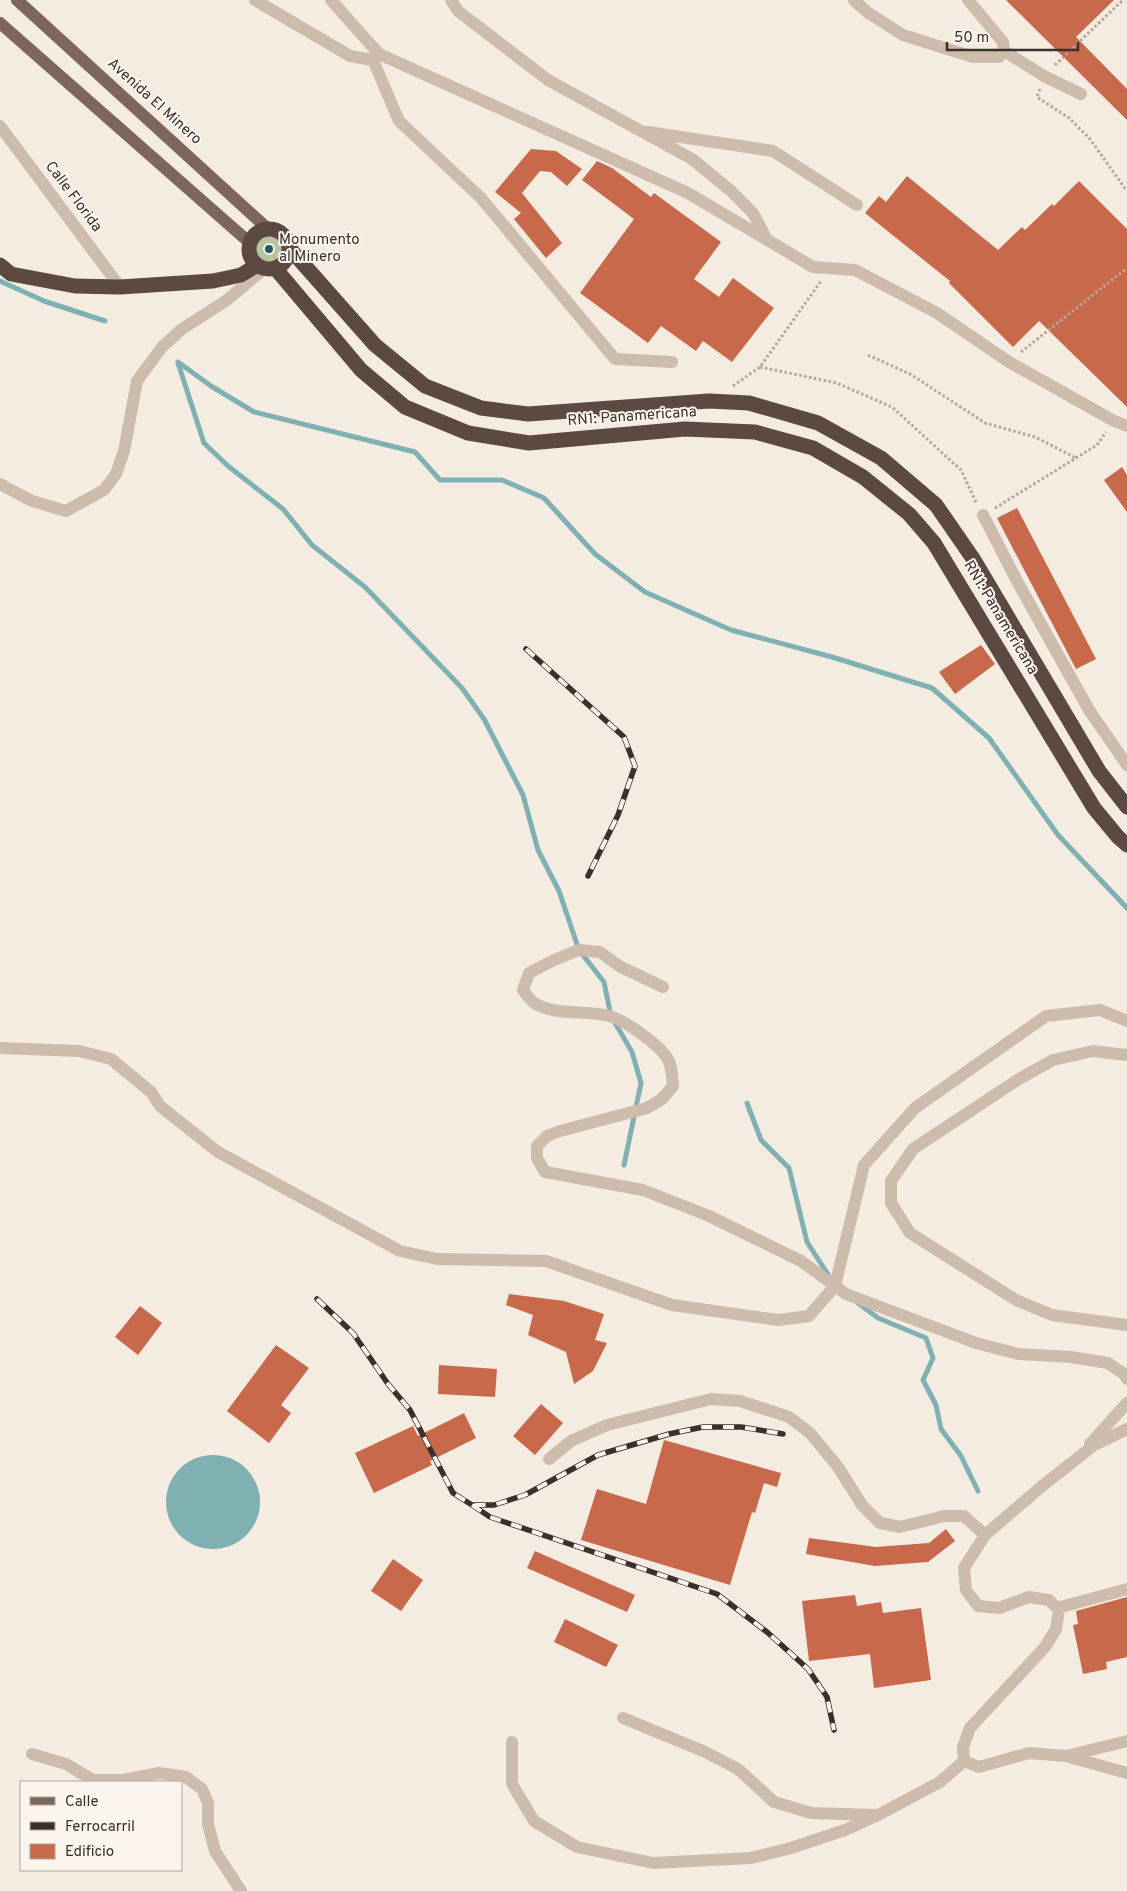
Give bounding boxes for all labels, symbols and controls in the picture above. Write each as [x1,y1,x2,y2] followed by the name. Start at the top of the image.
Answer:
[947,20,1078,52] scale bar
[954,29,989,48] text: 50 m
[103,55,205,149] street label: Avenida El Minero
[40,158,106,236] street label: Calle Florida
[279,231,360,267] place label: Monumento al Minero
[263,243,275,255] marker: Monumento al Minero
[567,403,697,431] street label: RN1: Panamericana
[959,558,1041,678] street label: RN1: Panamericana
[20,1781,182,1871] legend
[65,1793,99,1812] text: Calle
[65,1818,135,1837] text: Ferrocarril
[65,1843,114,1862] text: Edificio

